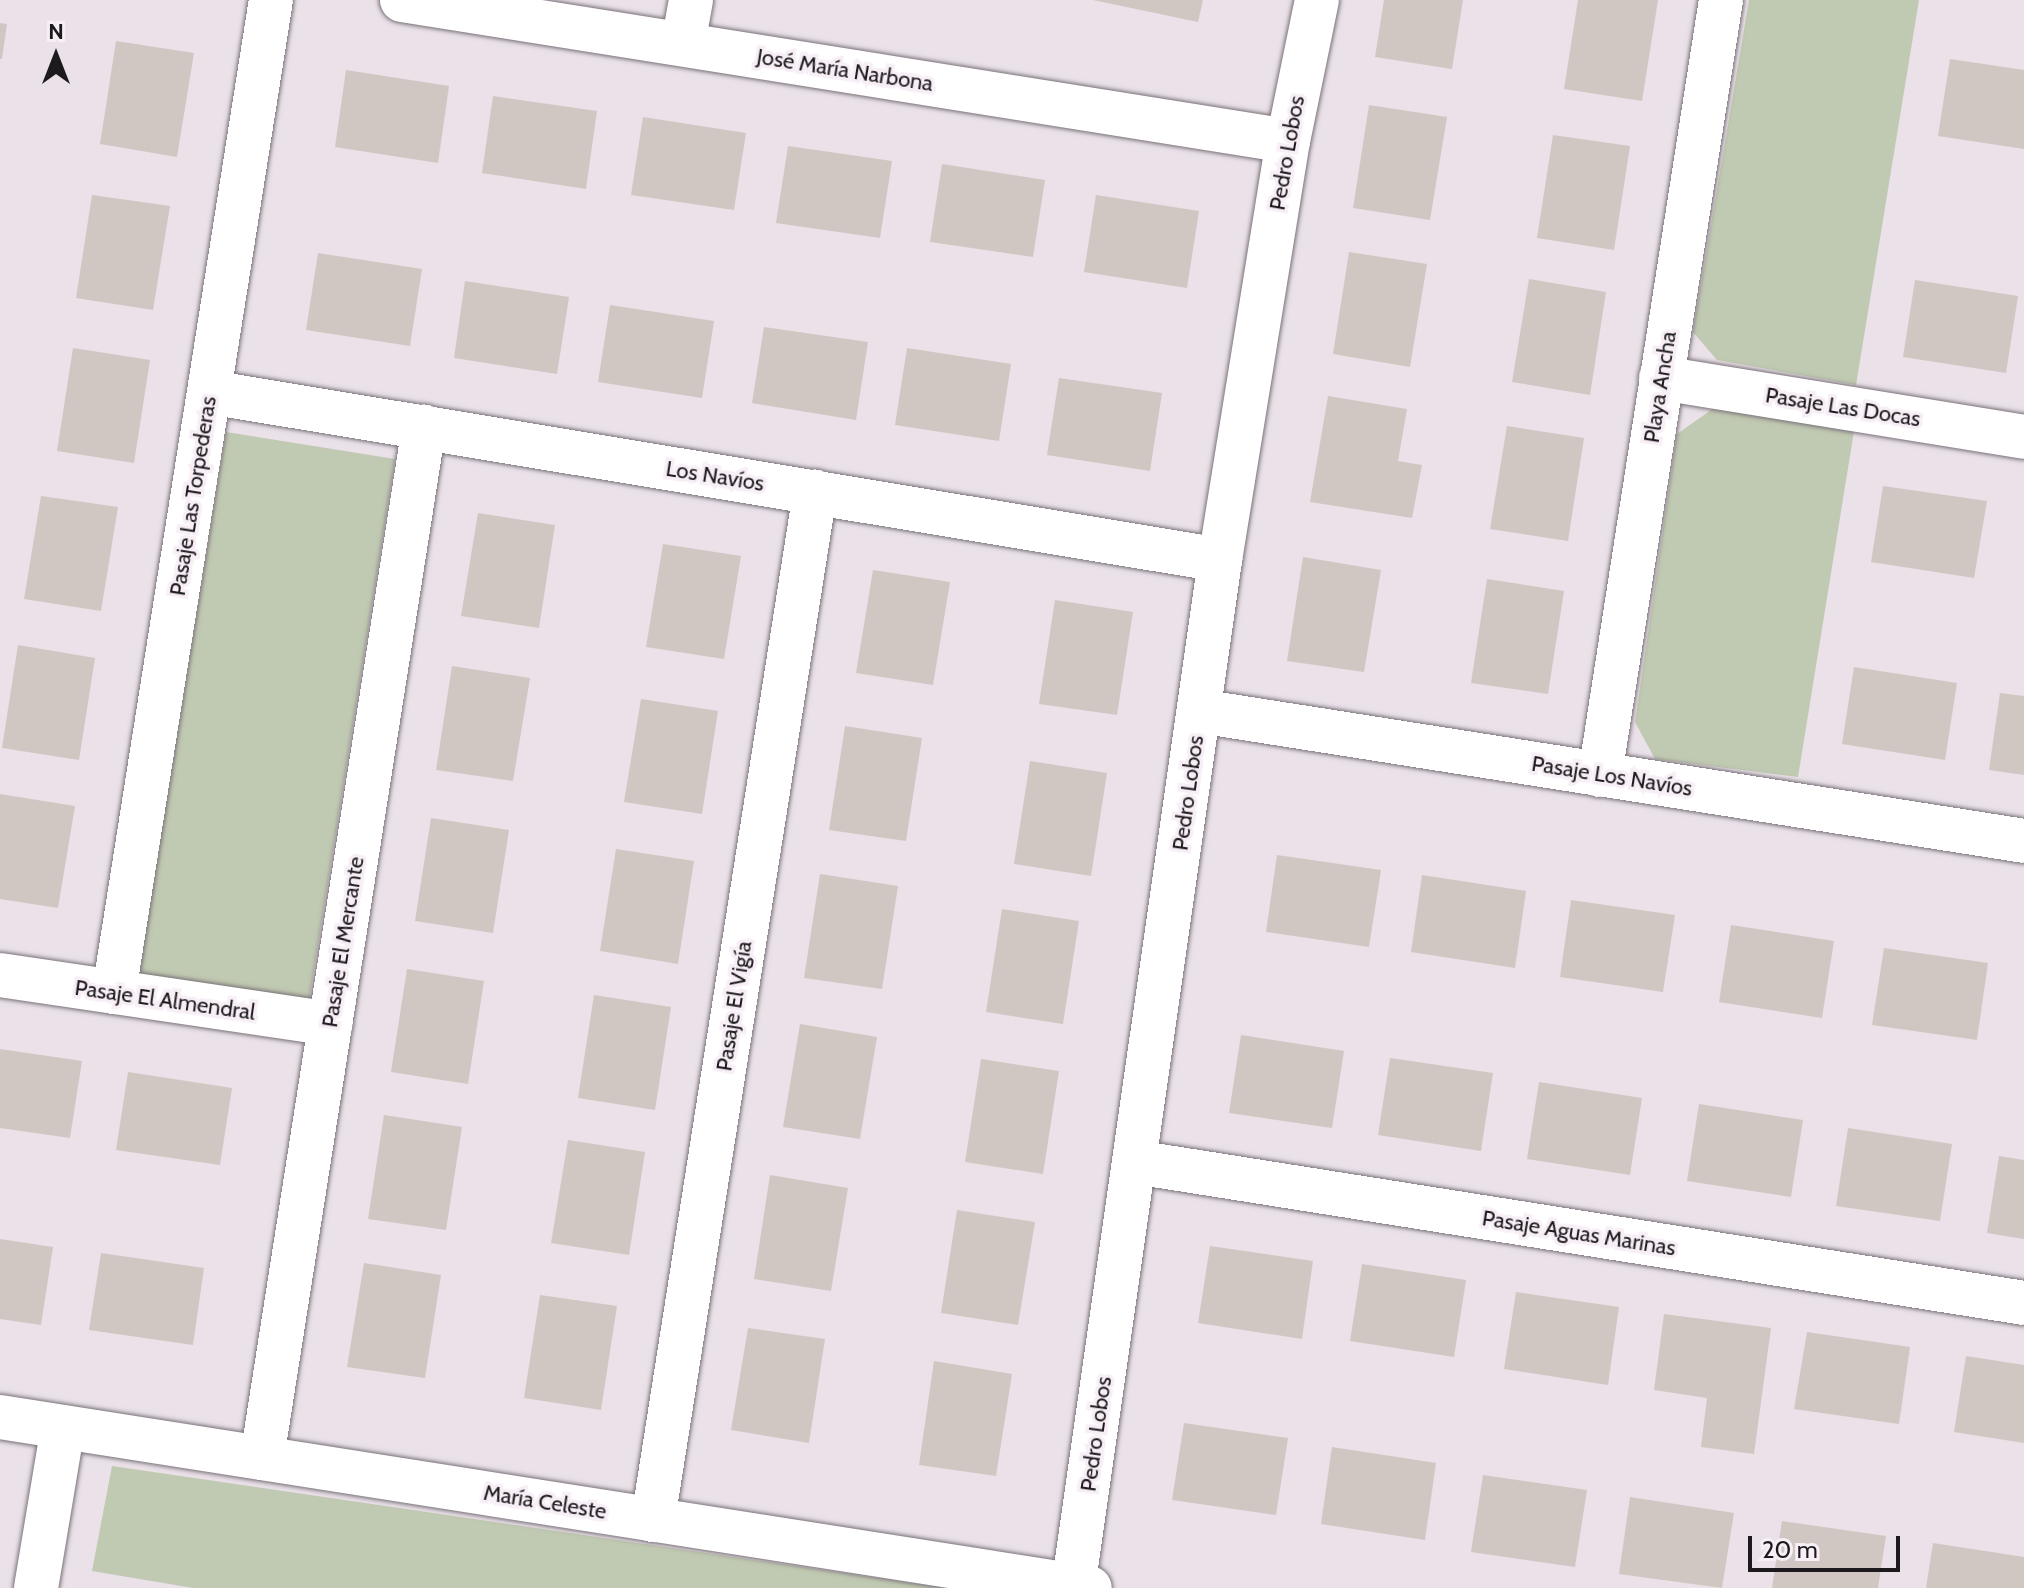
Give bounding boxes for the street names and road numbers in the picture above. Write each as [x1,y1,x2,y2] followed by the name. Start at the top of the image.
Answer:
[755,43,935,97] street label: José María Narbona
[1264,94,1310,212] street label: Pedro Lobos
[1638,329,1682,445] street label: Playa Ancha
[1764,382,1922,432] street label: Pasaje Las Docas
[164,394,222,598] street label: Pasaje Las Torpederas
[664,455,766,497] street label: Los Navíos
[1167,734,1209,852] street label: Pedro Lobos
[1530,750,1694,802] street label: Pasaje Los Navíos
[316,855,370,1029] street label: Pasaje El Mercante
[711,939,757,1073] street label: Pasaje El Vigía
[73,974,257,1026] street label: Pasaje El Almendral
[1480,1205,1678,1261] street label: Pasaje Aguas Marinas
[1075,1375,1117,1493] street label: Pedro Lobos
[482,1479,608,1525] street label: María Celeste

